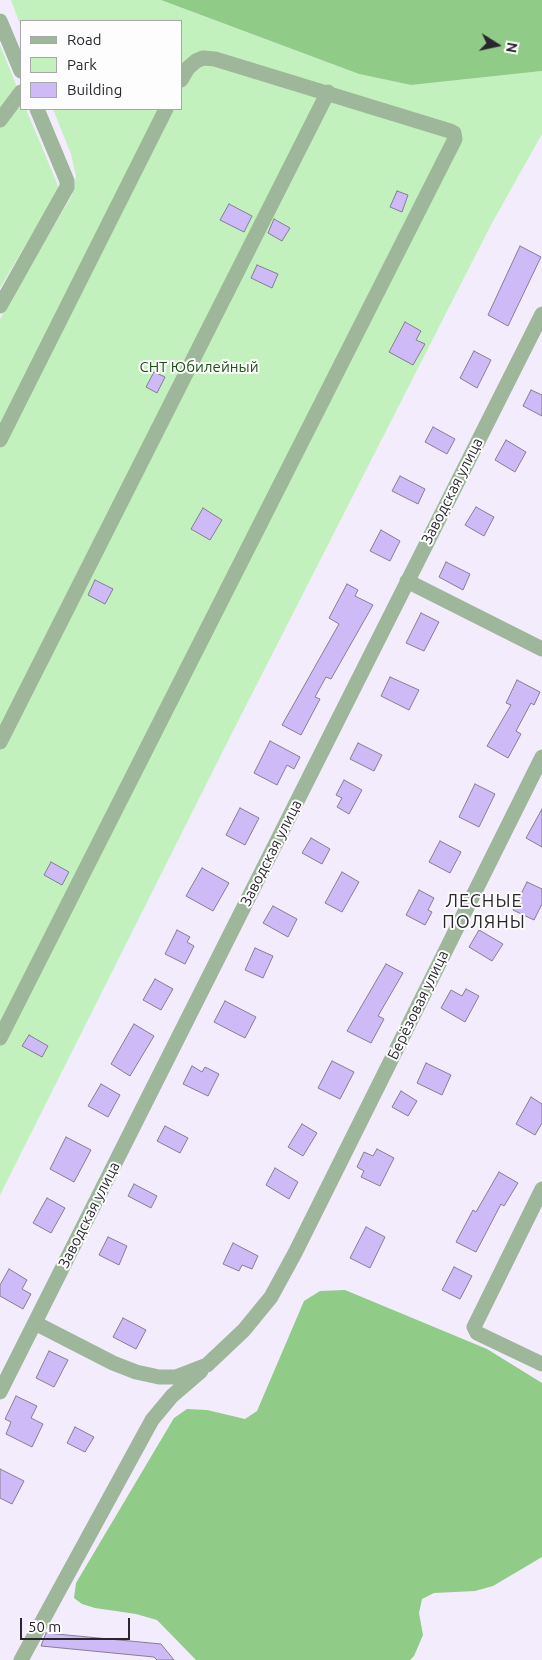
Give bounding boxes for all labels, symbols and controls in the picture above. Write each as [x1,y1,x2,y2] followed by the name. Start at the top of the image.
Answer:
[20,20,182,110] legend
[472,20,522,70] north arrow
[67,31,102,48] text: Road
[503,41,521,54] text: N
[67,56,97,73] text: Park
[67,81,122,98] text: Building
[139,358,259,376] park label: СНТ Юбилейный
[417,435,487,547] street label: Заводская улица
[236,797,306,909] street label: Заводская улица
[442,890,526,932] district label: ЛЕСНЫЕ ПОЛЯНЫ
[384,948,452,1062] street label: Берёзовая улица
[54,1159,124,1271] street label: Заводская улица
[22,1608,132,1640] scale bar
[28,1618,61,1635] text: 50 m

